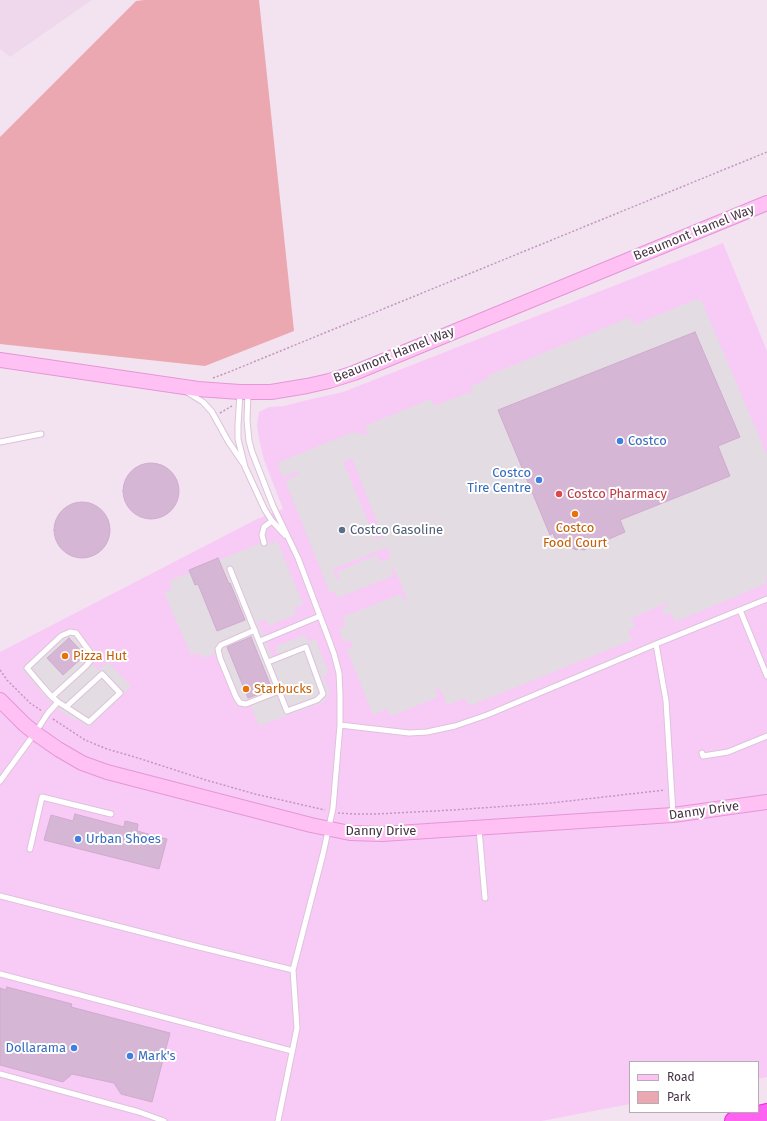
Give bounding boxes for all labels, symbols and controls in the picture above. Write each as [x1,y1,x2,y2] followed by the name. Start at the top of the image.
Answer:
[631,202,757,264] street label: Beaumont Hamel Way
[331,324,457,386] street label: Beaumont Hamel Way
[628,433,667,449] place label: Costco
[615,436,625,446] marker: Costco
[467,465,531,496] place label: Costco Tire Centre
[534,475,544,485] marker: Costco Tire Centre
[567,486,667,502] place label: Costco Pharmacy
[554,489,564,499] marker: Costco Pharmacy
[570,509,580,519] marker: Costco Food Court
[543,520,607,551] place label: Costco Food Court
[350,522,443,538] place label: Costco Gasoline
[337,525,347,535] marker: Costco Gasoline
[73,648,127,664] place label: Pizza Hut
[60,651,70,661] marker: Pizza Hut
[254,681,312,697] place label: Starbucks
[241,684,251,694] marker: Starbucks
[668,798,740,824] street label: Danny Drive
[346,823,416,839] street label: Danny Drive
[86,831,161,847] place label: Urban Shoes
[73,834,83,844] marker: Urban Shoes
[6,1040,66,1056] place label: Dollarama
[69,1043,79,1053] marker: Dollarama
[138,1048,176,1064] place label: Mark's
[125,1051,135,1061] marker: Mark's
[629,1061,759,1113] legend
[667,1070,695,1084] text: Road
[667,1090,691,1104] text: Park

